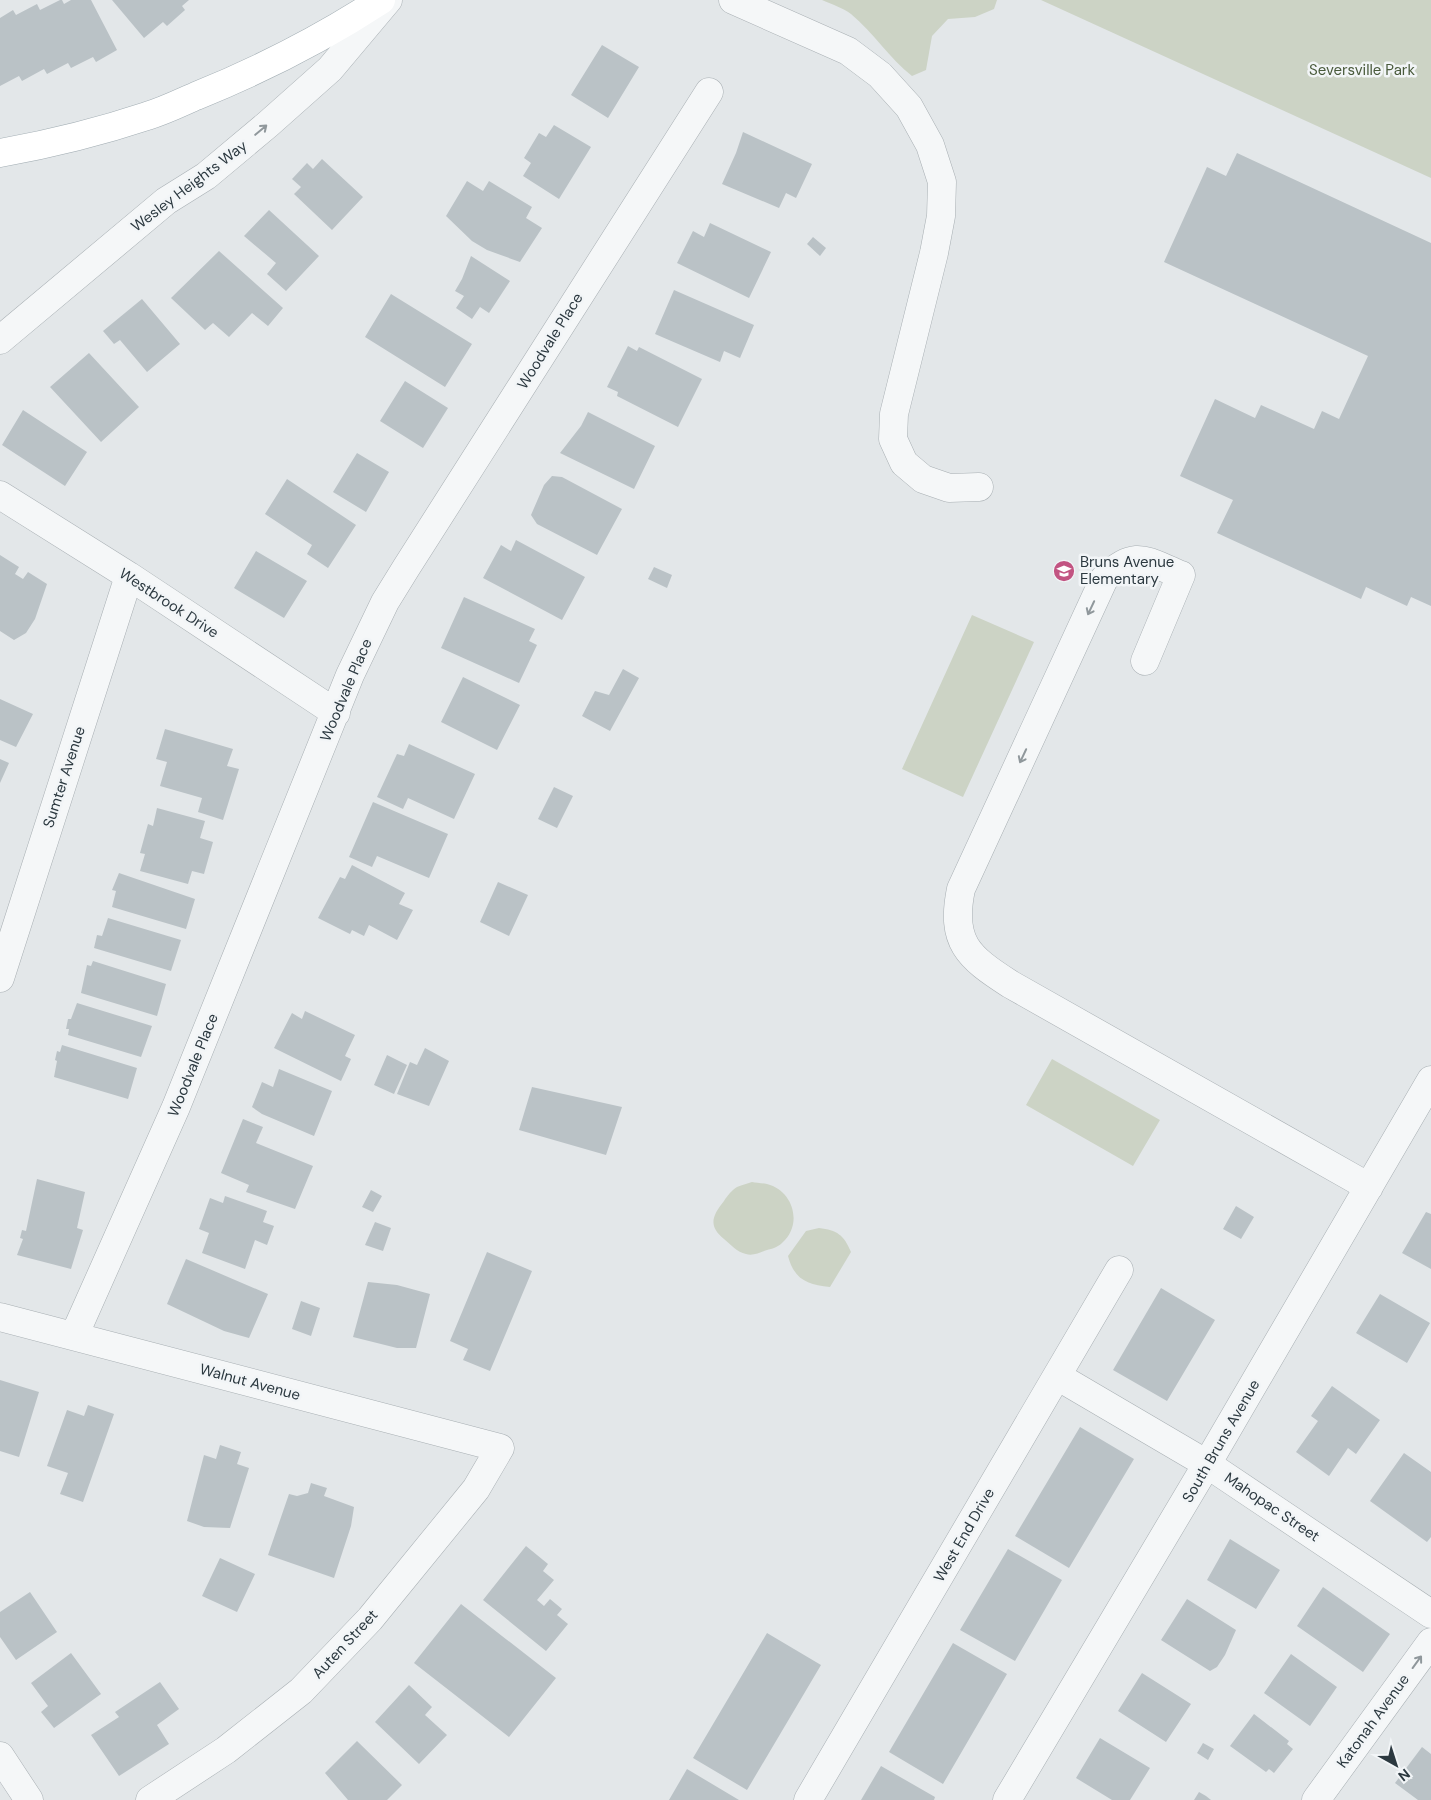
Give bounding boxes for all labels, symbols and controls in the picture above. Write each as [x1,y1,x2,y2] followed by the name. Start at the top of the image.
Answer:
[1309,60,1415,80] park label: Seversville Park
[254,125,267,136] one-way arrow
[127,135,252,236] street label: Wesley Heights Way
[512,289,588,393] street label: Woodvale Place
[1080,552,1174,589] place label: Bruns Avenue Elementary
[1052,559,1076,583] school or university icon: Bruns Avenue Elementary
[115,563,223,643] street label: Westbrook Drive
[1085,600,1095,615] one-way arrow
[315,636,377,744] street label: Woodvale Place
[38,724,90,830] street label: Sumter Avenue
[1017,748,1027,763] one-way arrow
[163,1010,223,1120] street label: Woodvale Place
[198,1359,302,1405] street label: Walnut Avenue
[1178,1376,1264,1506] street label: South Bruns Avenue
[1220,1468,1324,1546] street label: Mahopac Street
[929,1484,999,1586] street label: West End Drive
[308,1605,382,1683] street label: Auten Street
[1411,1656,1422,1669] one-way arrow
[1332,1670,1414,1772] street label: Katonah Avenue
[1371,1740,1421,1790] north arrow
[1395,1765,1414,1785] text: N

